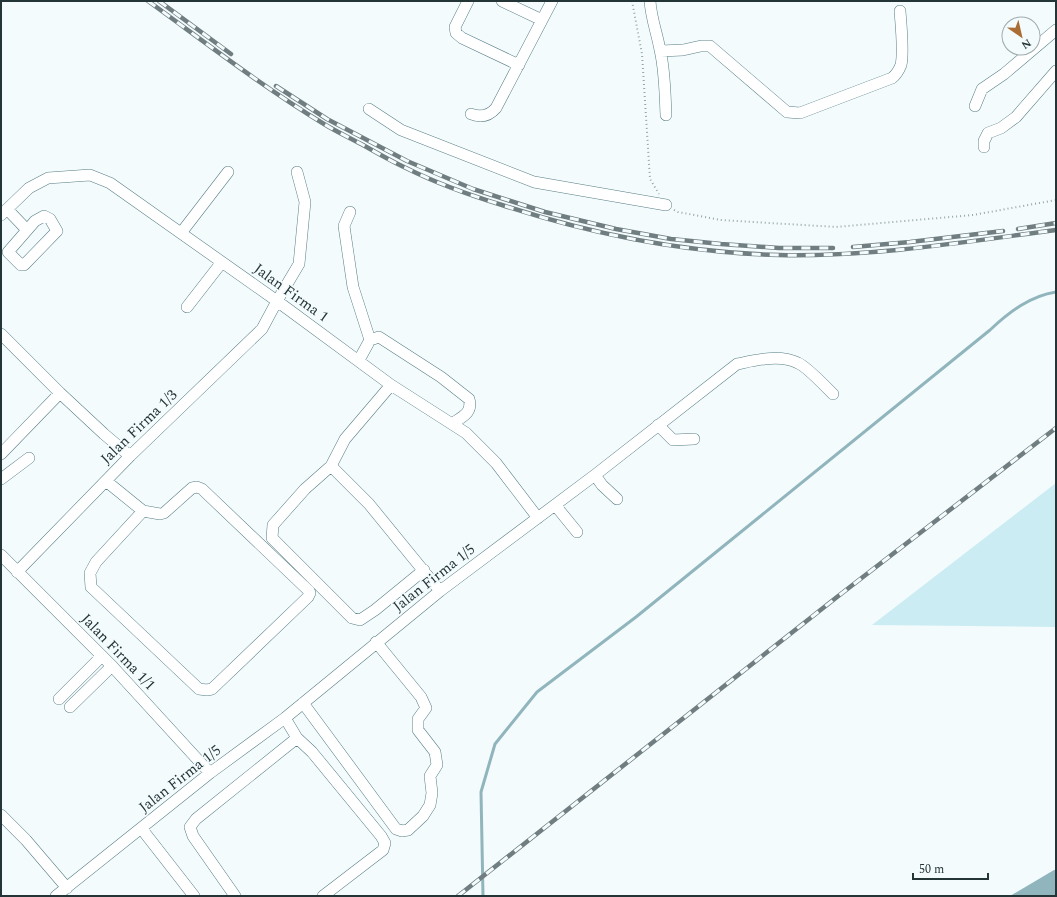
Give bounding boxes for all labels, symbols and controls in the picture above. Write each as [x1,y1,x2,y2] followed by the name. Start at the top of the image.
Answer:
[1001,16,1041,56] north arrow
[1018,34,1035,53] text: N
[249,258,333,328] street label: Jalan Firma 1
[95,384,183,470] street label: Jalan Firma 1/3
[388,538,480,618] street label: Jalan Firma 1/5
[75,608,161,696] street label: Jalan Firma 1/1
[134,739,226,819] street label: Jalan Firma 1/5
[913,855,988,881] scale bar
[919,860,944,879] text: 50 m

